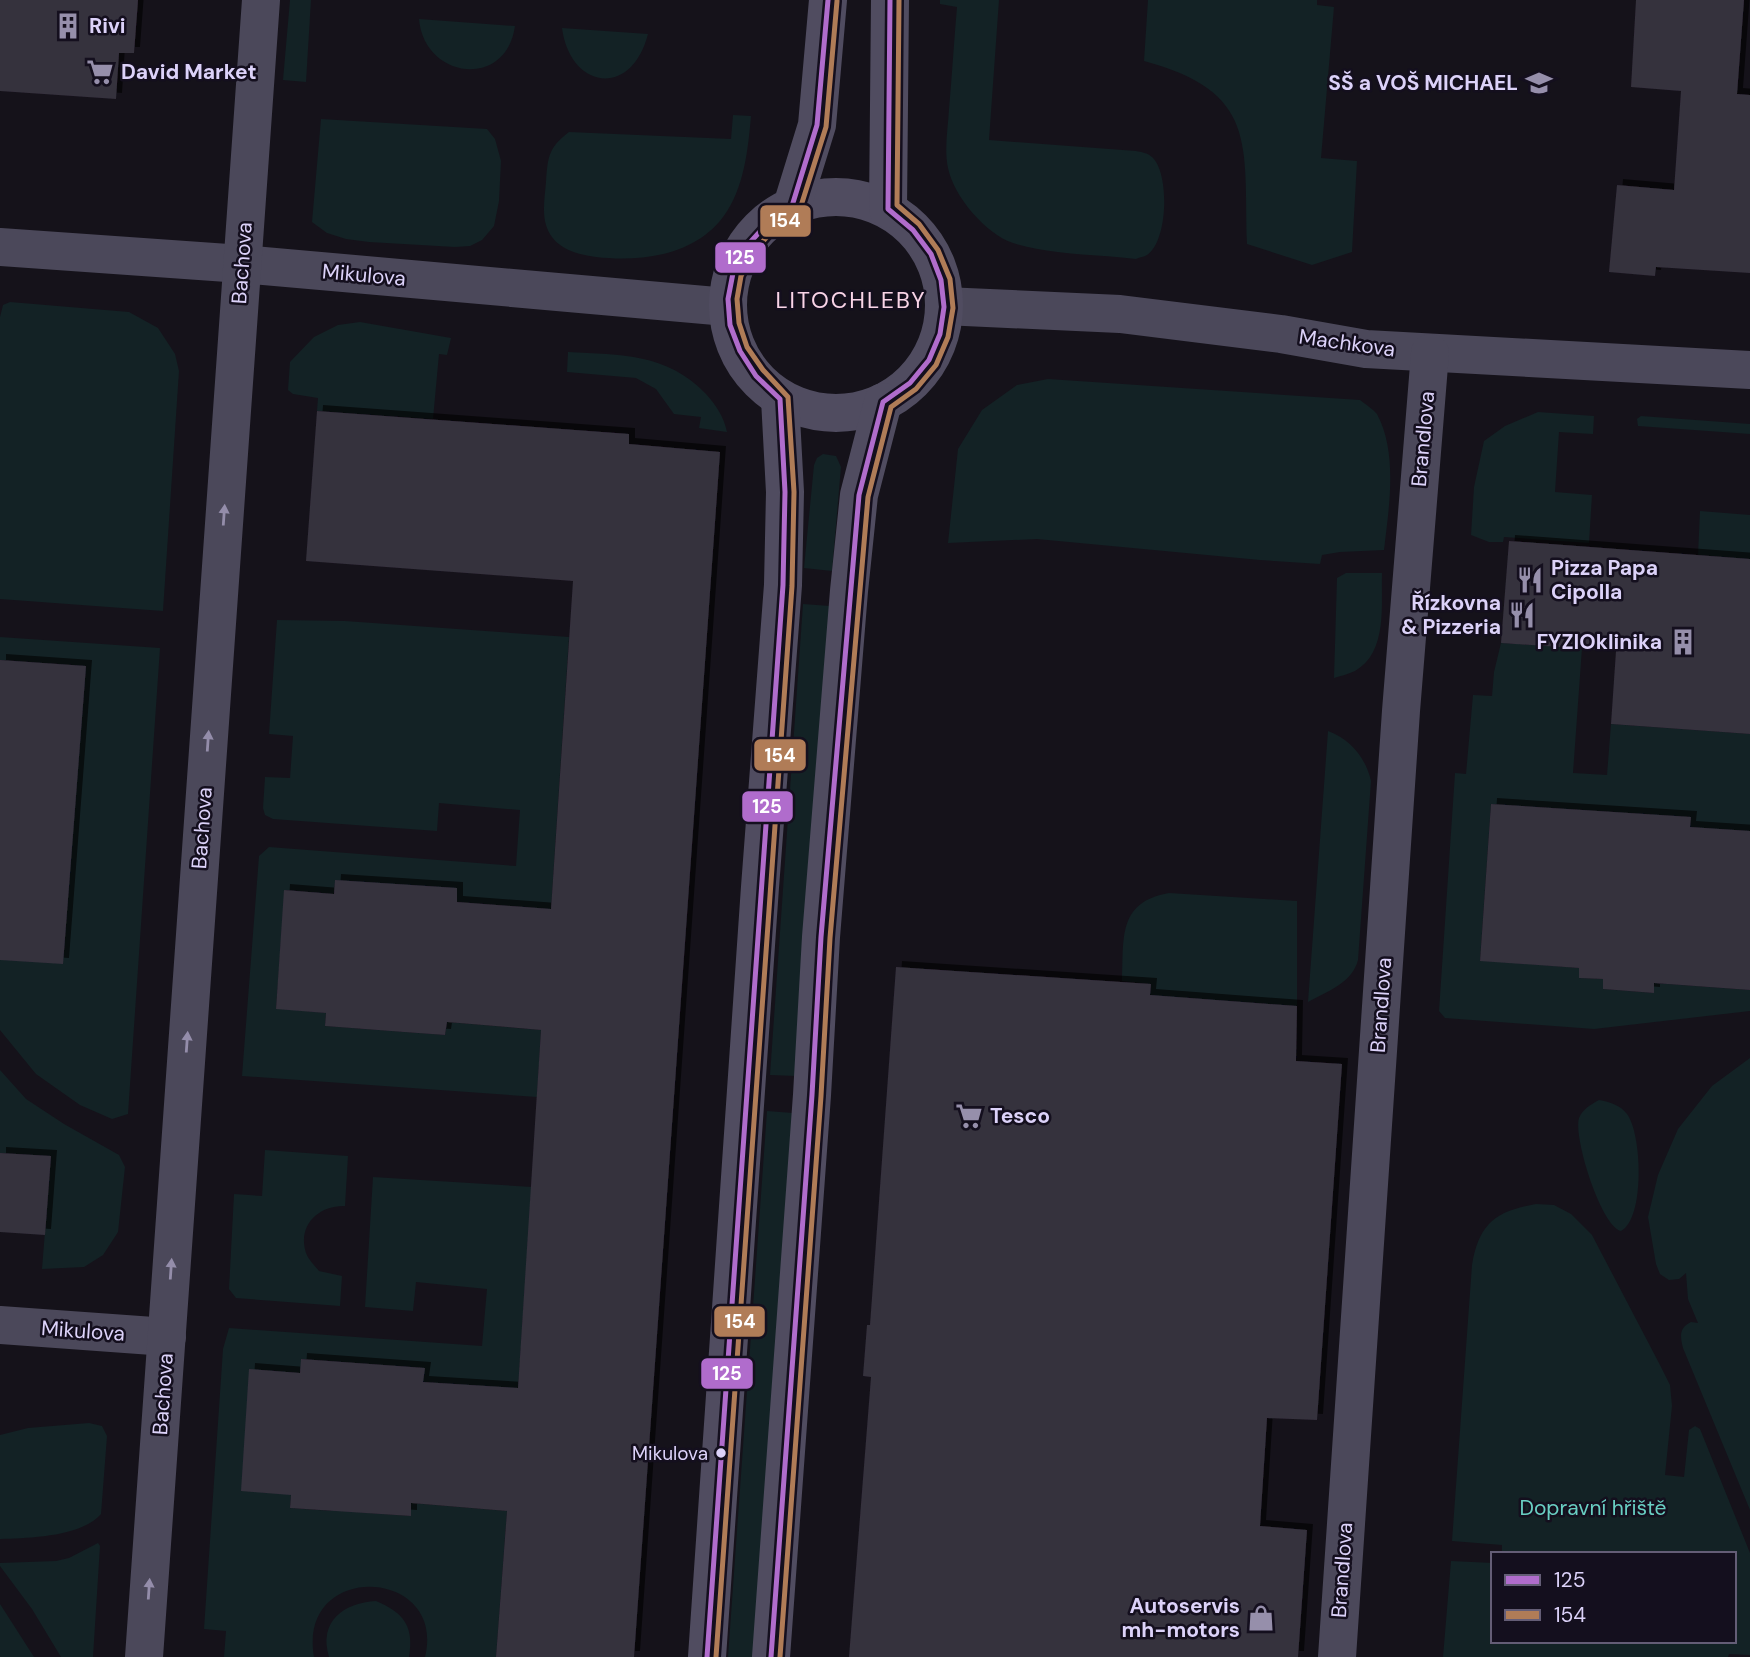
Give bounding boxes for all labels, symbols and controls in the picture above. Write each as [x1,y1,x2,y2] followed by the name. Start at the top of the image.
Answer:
[53,11,83,41] building icon: Rivi
[89,12,126,40] place label: Rivi
[85,57,115,87] supermarket icon: David Market
[121,58,257,86] place label: David Market
[1524,68,1554,98] school or university icon: SŠ a VOŠ MICHAEL
[1328,69,1518,97] place label: SŠ a VOŠ MICHAEL
[759,204,812,238] line badge: 154
[769,208,801,233] text: 154
[225,221,259,305] street label: Bachova
[714,241,767,274] line badge: 125
[725,245,755,270] text: 125
[321,257,407,293] street label: Mikulova
[775,285,927,315] district label: LITOCHLEBY
[1297,322,1397,364] street label: Machkova
[1405,390,1441,488] street label: Brandlova
[219,503,230,525] one-way arrow
[1551,554,1658,606] place label: Pizza Papa Cipolla
[1515,565,1545,595] restaurant icon: Pizza Papa Cipolla
[1401,589,1501,641] place label: Řízkovna & Pizzeria
[1507,600,1537,630] restaurant icon: Řízkovna & Pizzeria
[1668,627,1698,657] building icon: FYZIOklinika
[1536,628,1662,656] place label: FYZIOklinika
[203,730,214,752] one-way arrow
[753,738,807,772] line badge: 154
[764,743,796,768] text: 154
[185,786,219,870] street label: Bachova
[741,790,794,823] line badge: 125
[752,794,782,819] text: 125
[1364,956,1398,1054] street label: Brandlova
[182,1030,193,1052] one-way arrow
[954,1101,984,1131] supermarket icon: Tesco
[990,1102,1050,1130] place label: Tesco
[166,1257,177,1279] one-way arrow
[713,1305,766,1338] line badge: 154
[724,1309,756,1334] text: 154
[40,1314,126,1348] street label: Mikulova
[146,1352,180,1436] street label: Bachova
[700,1357,754,1390] line badge: 125
[712,1361,742,1386] text: 125
[632,1441,708,1466] place label: Mikulova
[714,1446,728,1460] marker: Mikulova
[1519,1494,1667,1522] park label: Dopravní hřiště
[1325,1521,1359,1619] street label: Brandlova
[1491,1552,1736,1643] legend
[1554,1566,1585,1594] text: 125
[144,1578,155,1600] one-way arrow
[1122,1592,1240,1644] place label: Autoservis mh-motors
[1554,1601,1586,1629] text: 154
[1246,1603,1276,1633] shop icon: Autoservis mh-motors

